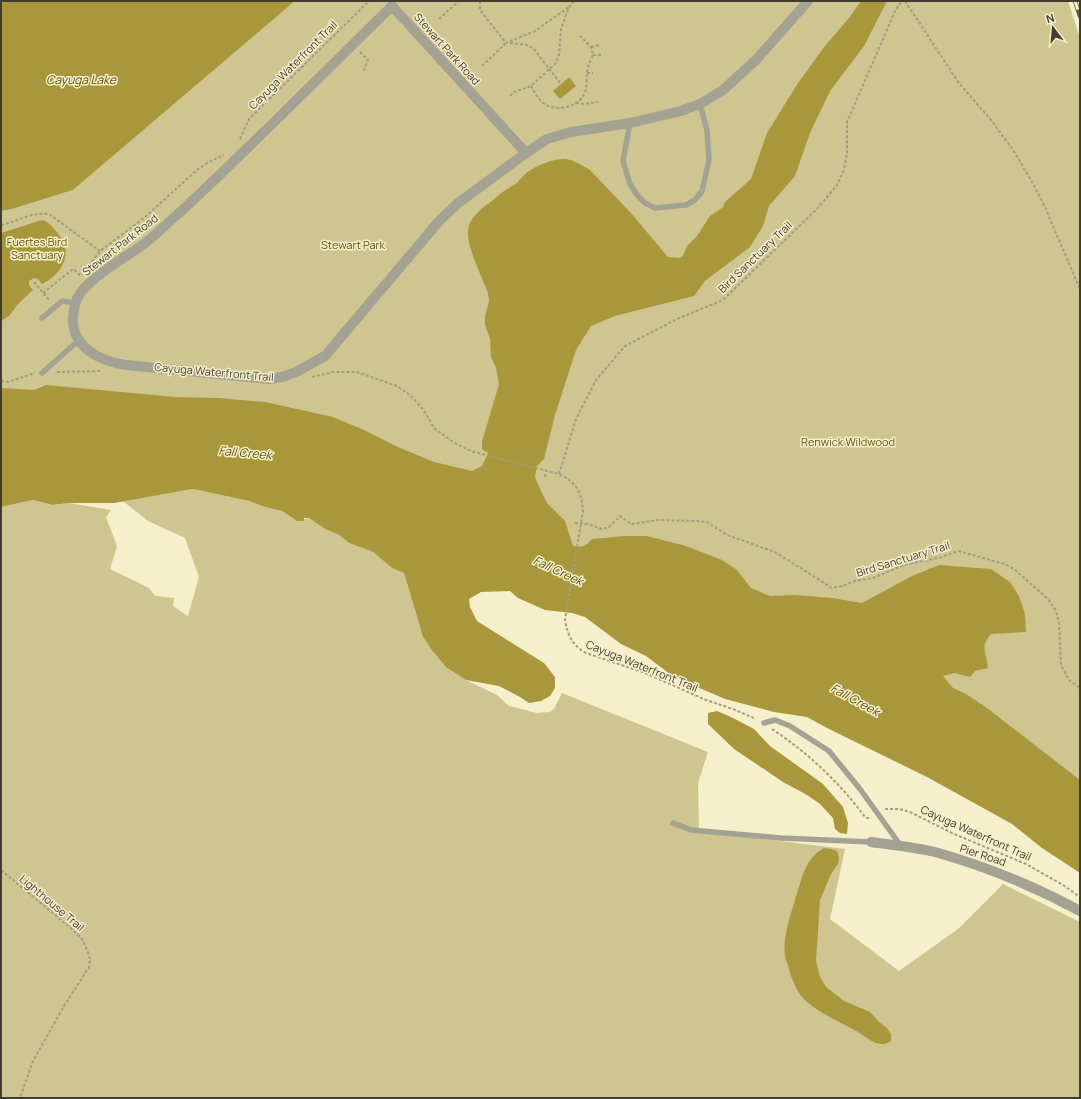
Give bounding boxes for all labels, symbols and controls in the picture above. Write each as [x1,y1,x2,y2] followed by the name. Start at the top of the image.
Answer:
[1033,8,1073,48] north arrow
[411,9,484,88] street label: Stewart Park Road
[1044,10,1056,26] text: N
[245,17,340,112] street label: Cayuga Waterfront Trail
[46,71,117,88] water label: Cayuga Lake
[79,210,161,279] street label: Stewart Park Road
[714,217,795,296] street label: Bird Sanctuary Trail
[7,234,67,262] park label: Fuertes Bird Sanctuary
[321,237,385,252] park label: Stewart Park
[154,359,274,384] street label: Cayuga Waterfront Trail
[801,434,895,449] park label: Renwick Wildwood
[218,442,274,463] water label: Fall Creek
[854,537,952,580] street label: Bird Sanctuary Trail
[530,552,588,590] water label: Fall Creek
[584,636,700,695] street label: Cayuga Waterfront Trail
[828,679,884,721] water label: Fall Creek
[918,801,1034,864] street label: Cayuga Waterfront Trail
[958,840,1008,869] street label: Pier Road
[17,871,88,934] street label: Lighthouse Trail

